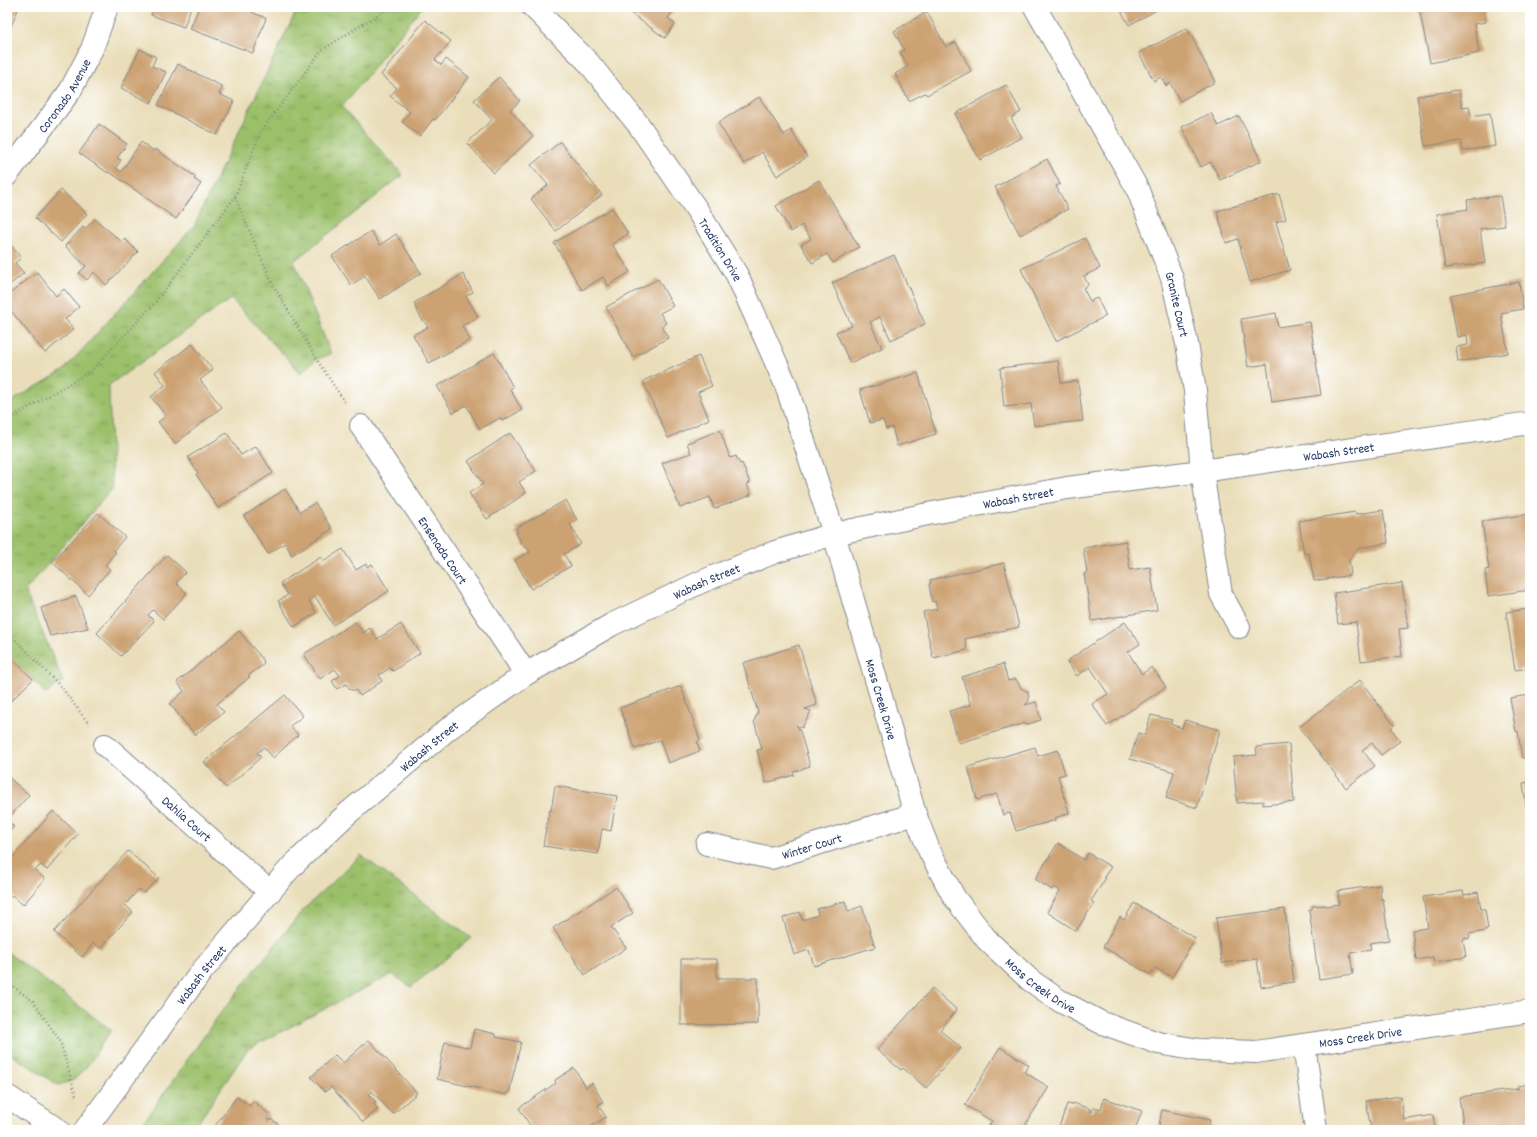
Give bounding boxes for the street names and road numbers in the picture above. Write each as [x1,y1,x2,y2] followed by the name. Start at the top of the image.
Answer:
[35,56,97,138] street label: Coronado Avenue
[692,215,746,285] street label: Tradition Drive
[1158,269,1192,339] street label: Granite Court
[1302,439,1376,468] street label: Wabash Street
[982,484,1056,516] street label: Wabash Street
[412,514,471,589] street label: Ensenada Court
[671,560,744,606] street label: Wabash Street
[859,657,900,743] street label: Moss Creek Drive
[397,717,463,778] street label: Wabash Street
[156,793,215,848] street label: Dahlia Court
[780,830,845,866] street label: Winter Court
[173,942,232,1010] street label: Wabash Street
[1000,954,1078,1020] street label: Moss Creek Drive
[1318,1023,1404,1054] street label: Moss Creek Drive

